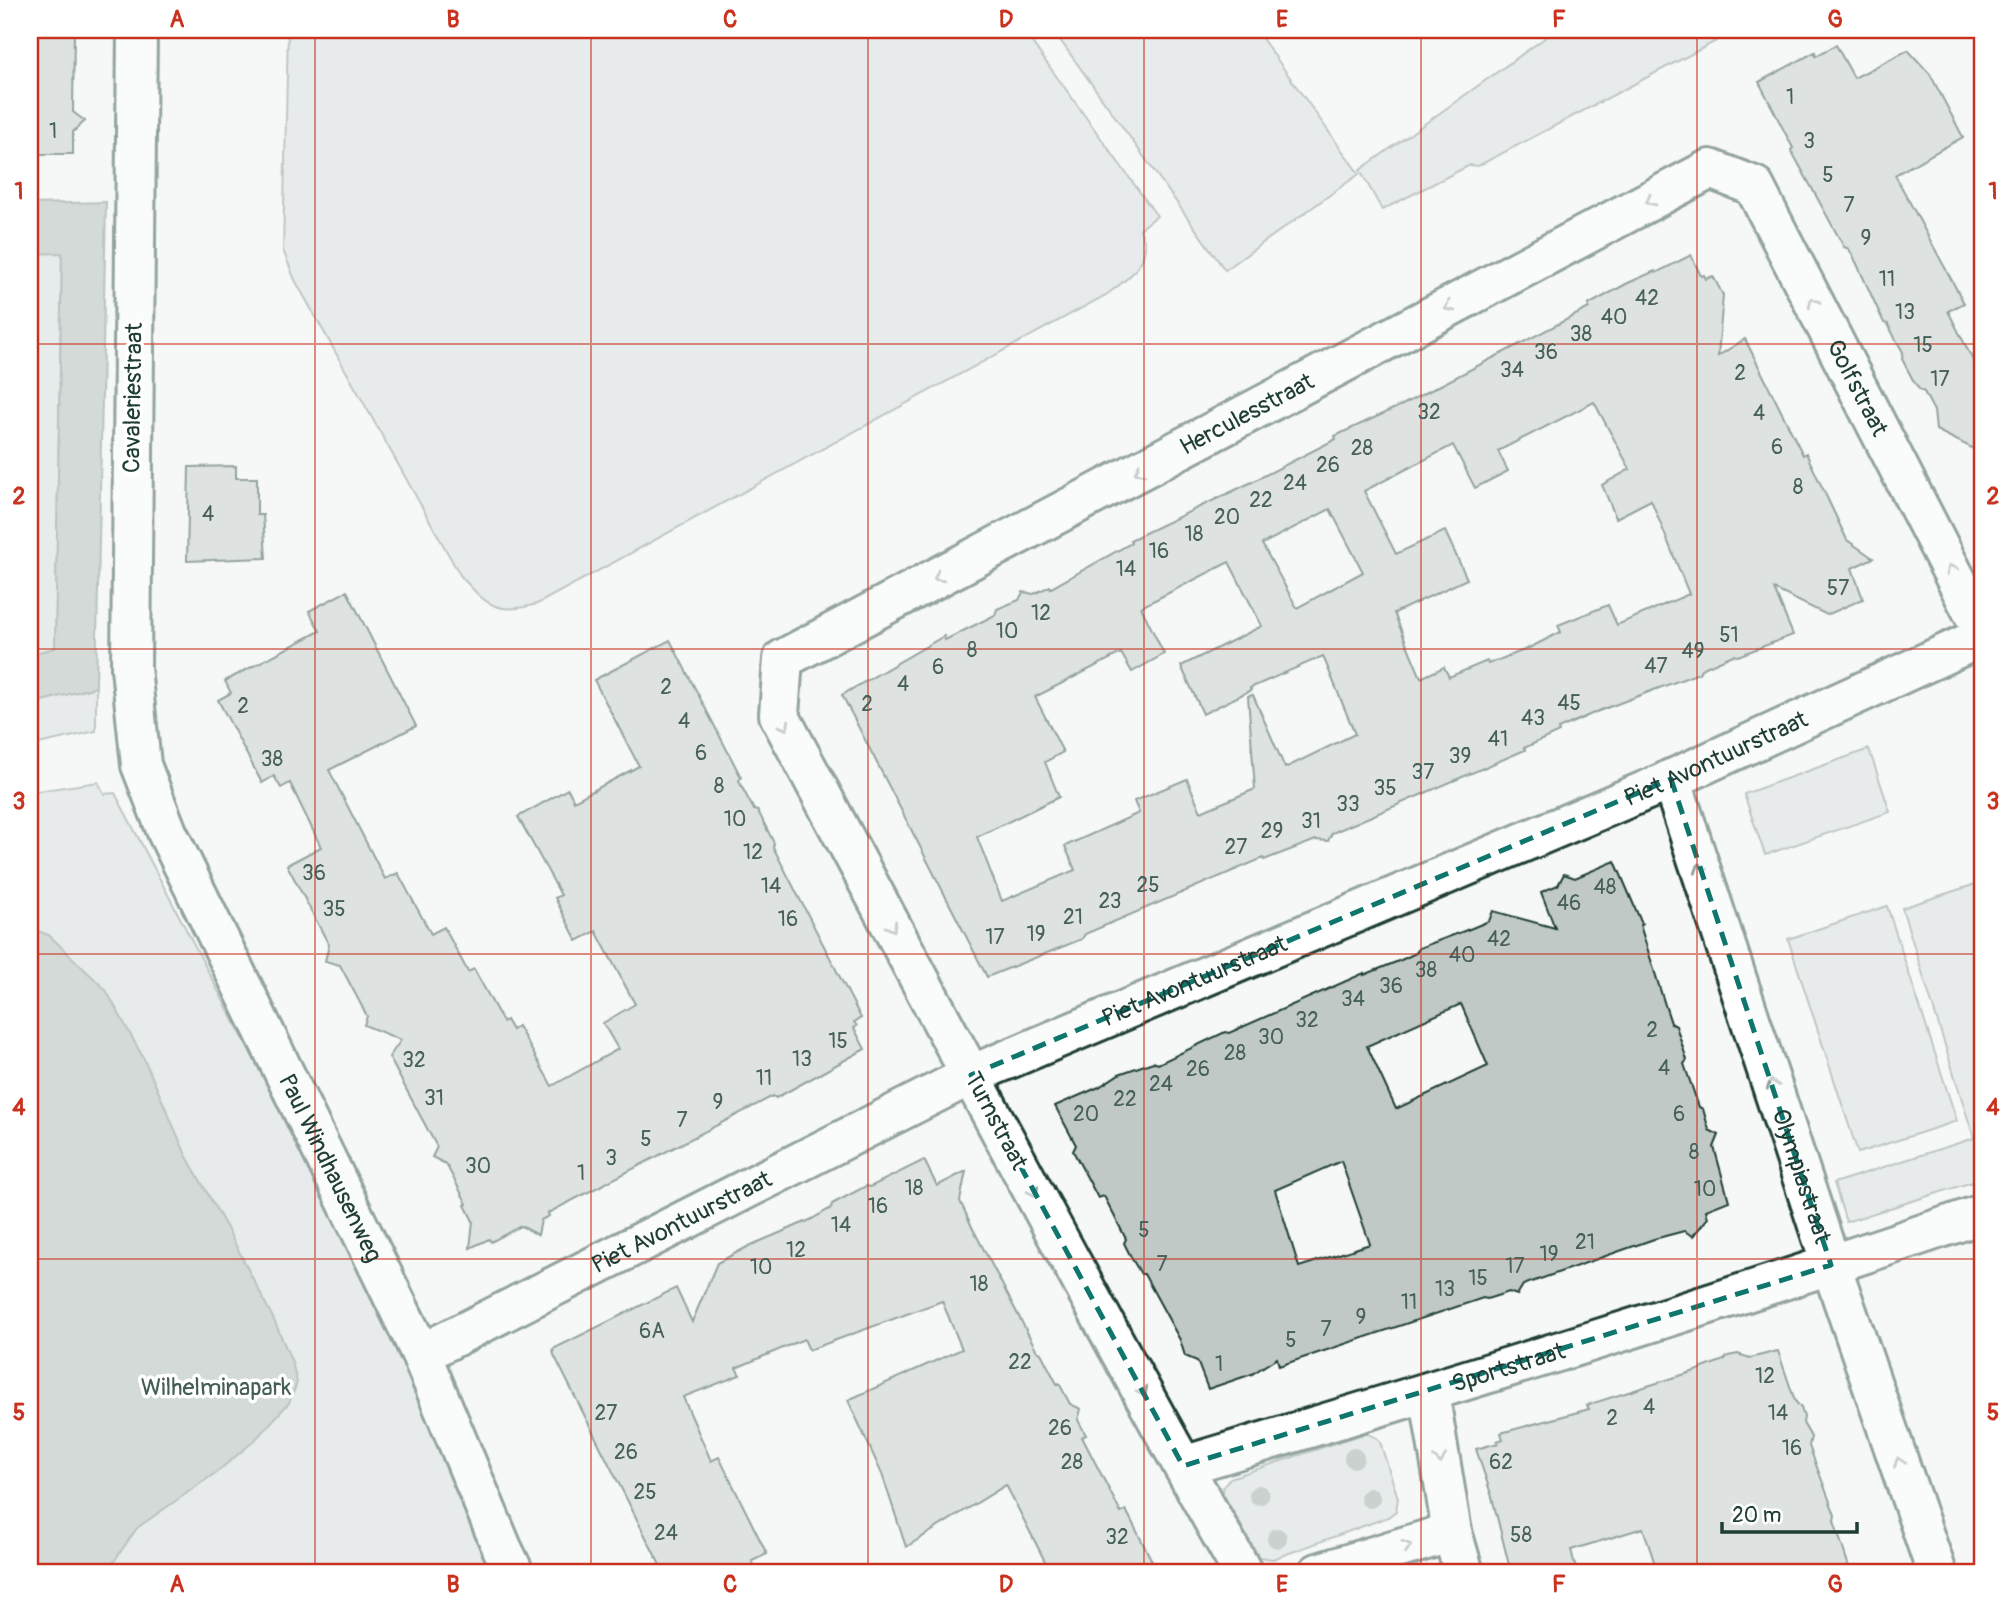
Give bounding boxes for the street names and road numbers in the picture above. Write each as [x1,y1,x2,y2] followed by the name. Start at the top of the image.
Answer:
[117,322,149,473] street label: Cavaleriestraat
[1821,335,1894,441] street label: Golfstraat
[1175,366,1319,461] street label: Herculesstraat
[1620,704,1812,812] street label: Piet Avontuurstraat
[1097,929,1291,1033] street label: Piet Avontuurstraat
[958,1067,1034,1175] street label: Turnstraat
[272,1069,389,1267] street label: Paul Windhausenweg
[1766,1105,1837,1247] street label: Olympiastraat
[587,1164,777,1280] street label: Piet Avontuurstraat
[1448,1336,1569,1398] street label: Sportstraat

